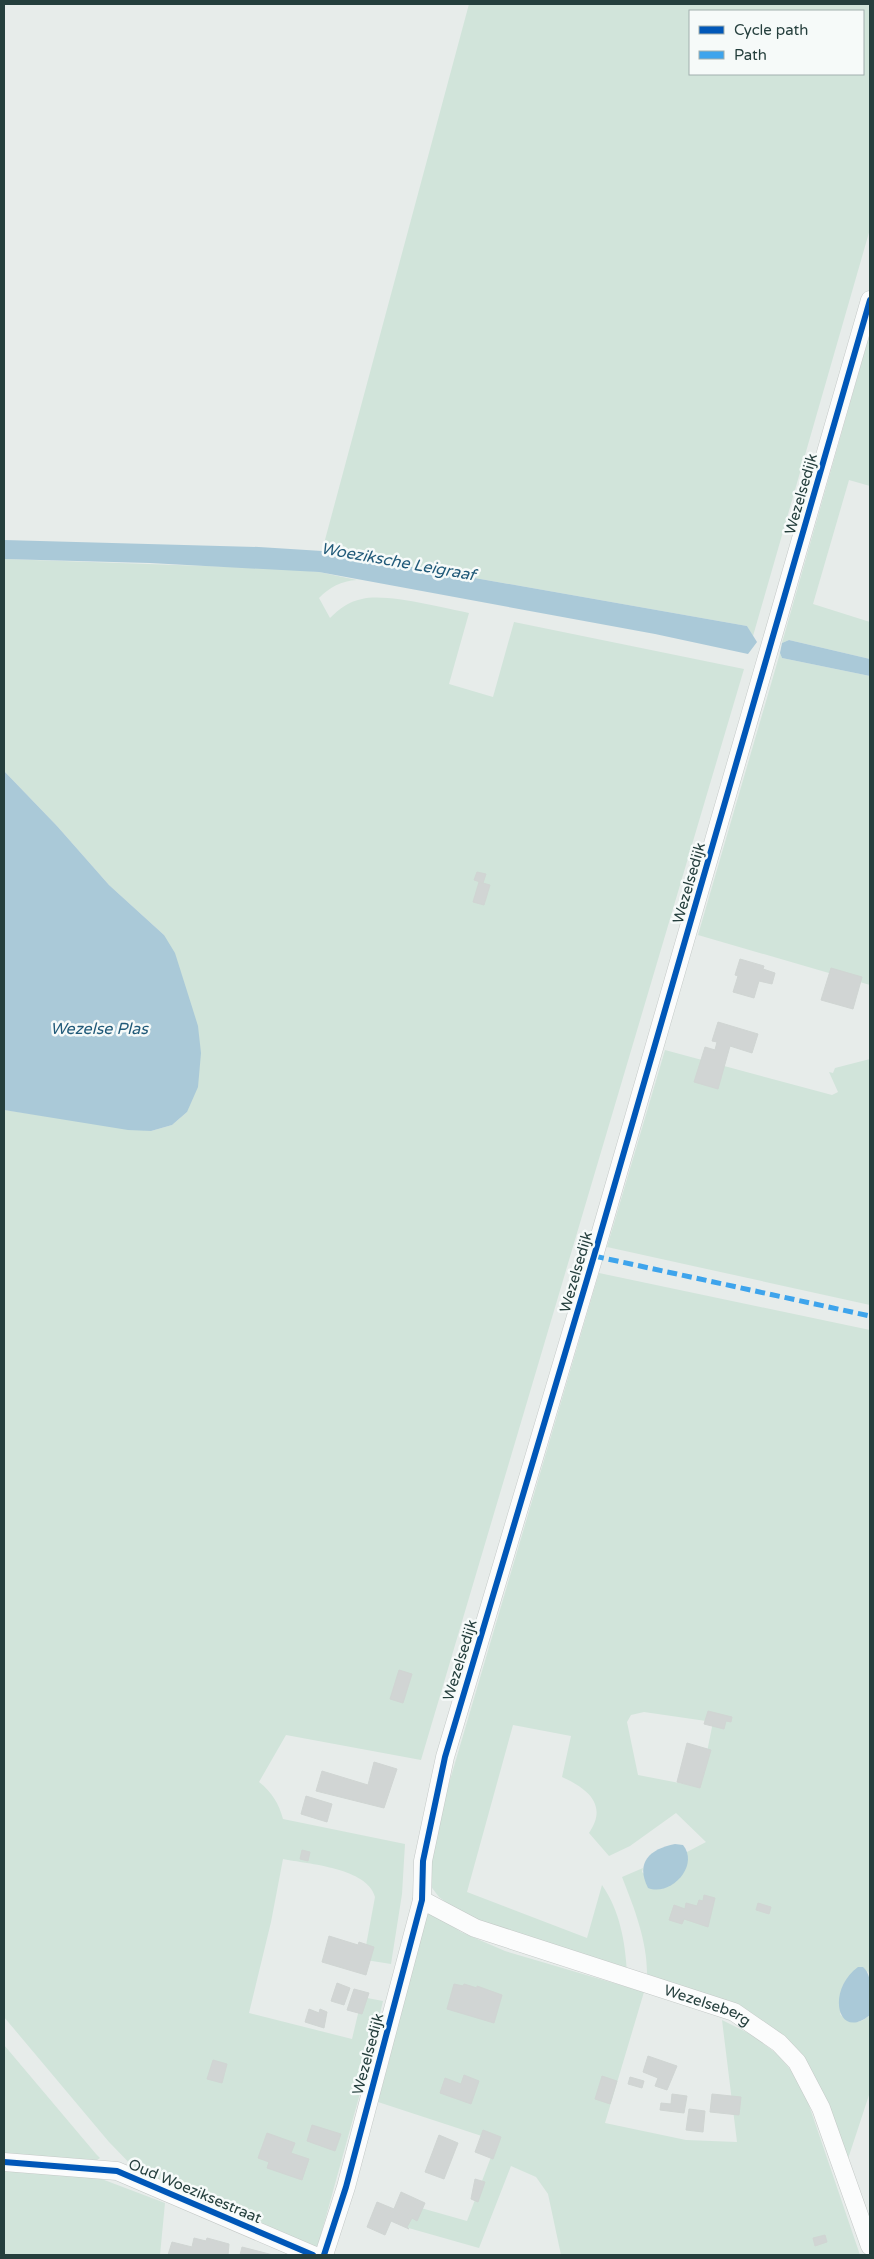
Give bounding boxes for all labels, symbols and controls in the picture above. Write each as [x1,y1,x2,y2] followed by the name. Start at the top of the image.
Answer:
[689,10,864,75] legend
[734,21,808,39] text: Cycle path
[734,46,767,64] text: Path
[781,451,821,537] street label: Wezelsedijk
[319,539,480,586] water label: Woeziksche Leigraaf
[669,840,709,926] street label: Wezelsedijk
[50,1019,149,1039] water label: Wezelse Plas
[556,1229,596,1315] street label: Wezelsedijk
[439,1617,481,1703] street label: Wezelsedijk
[662,1981,754,2030] street label: Wezelseberg
[348,2011,388,2097] street label: Wezelsedijk
[126,2155,264,2227] street label: Oud Woeziksestraat

